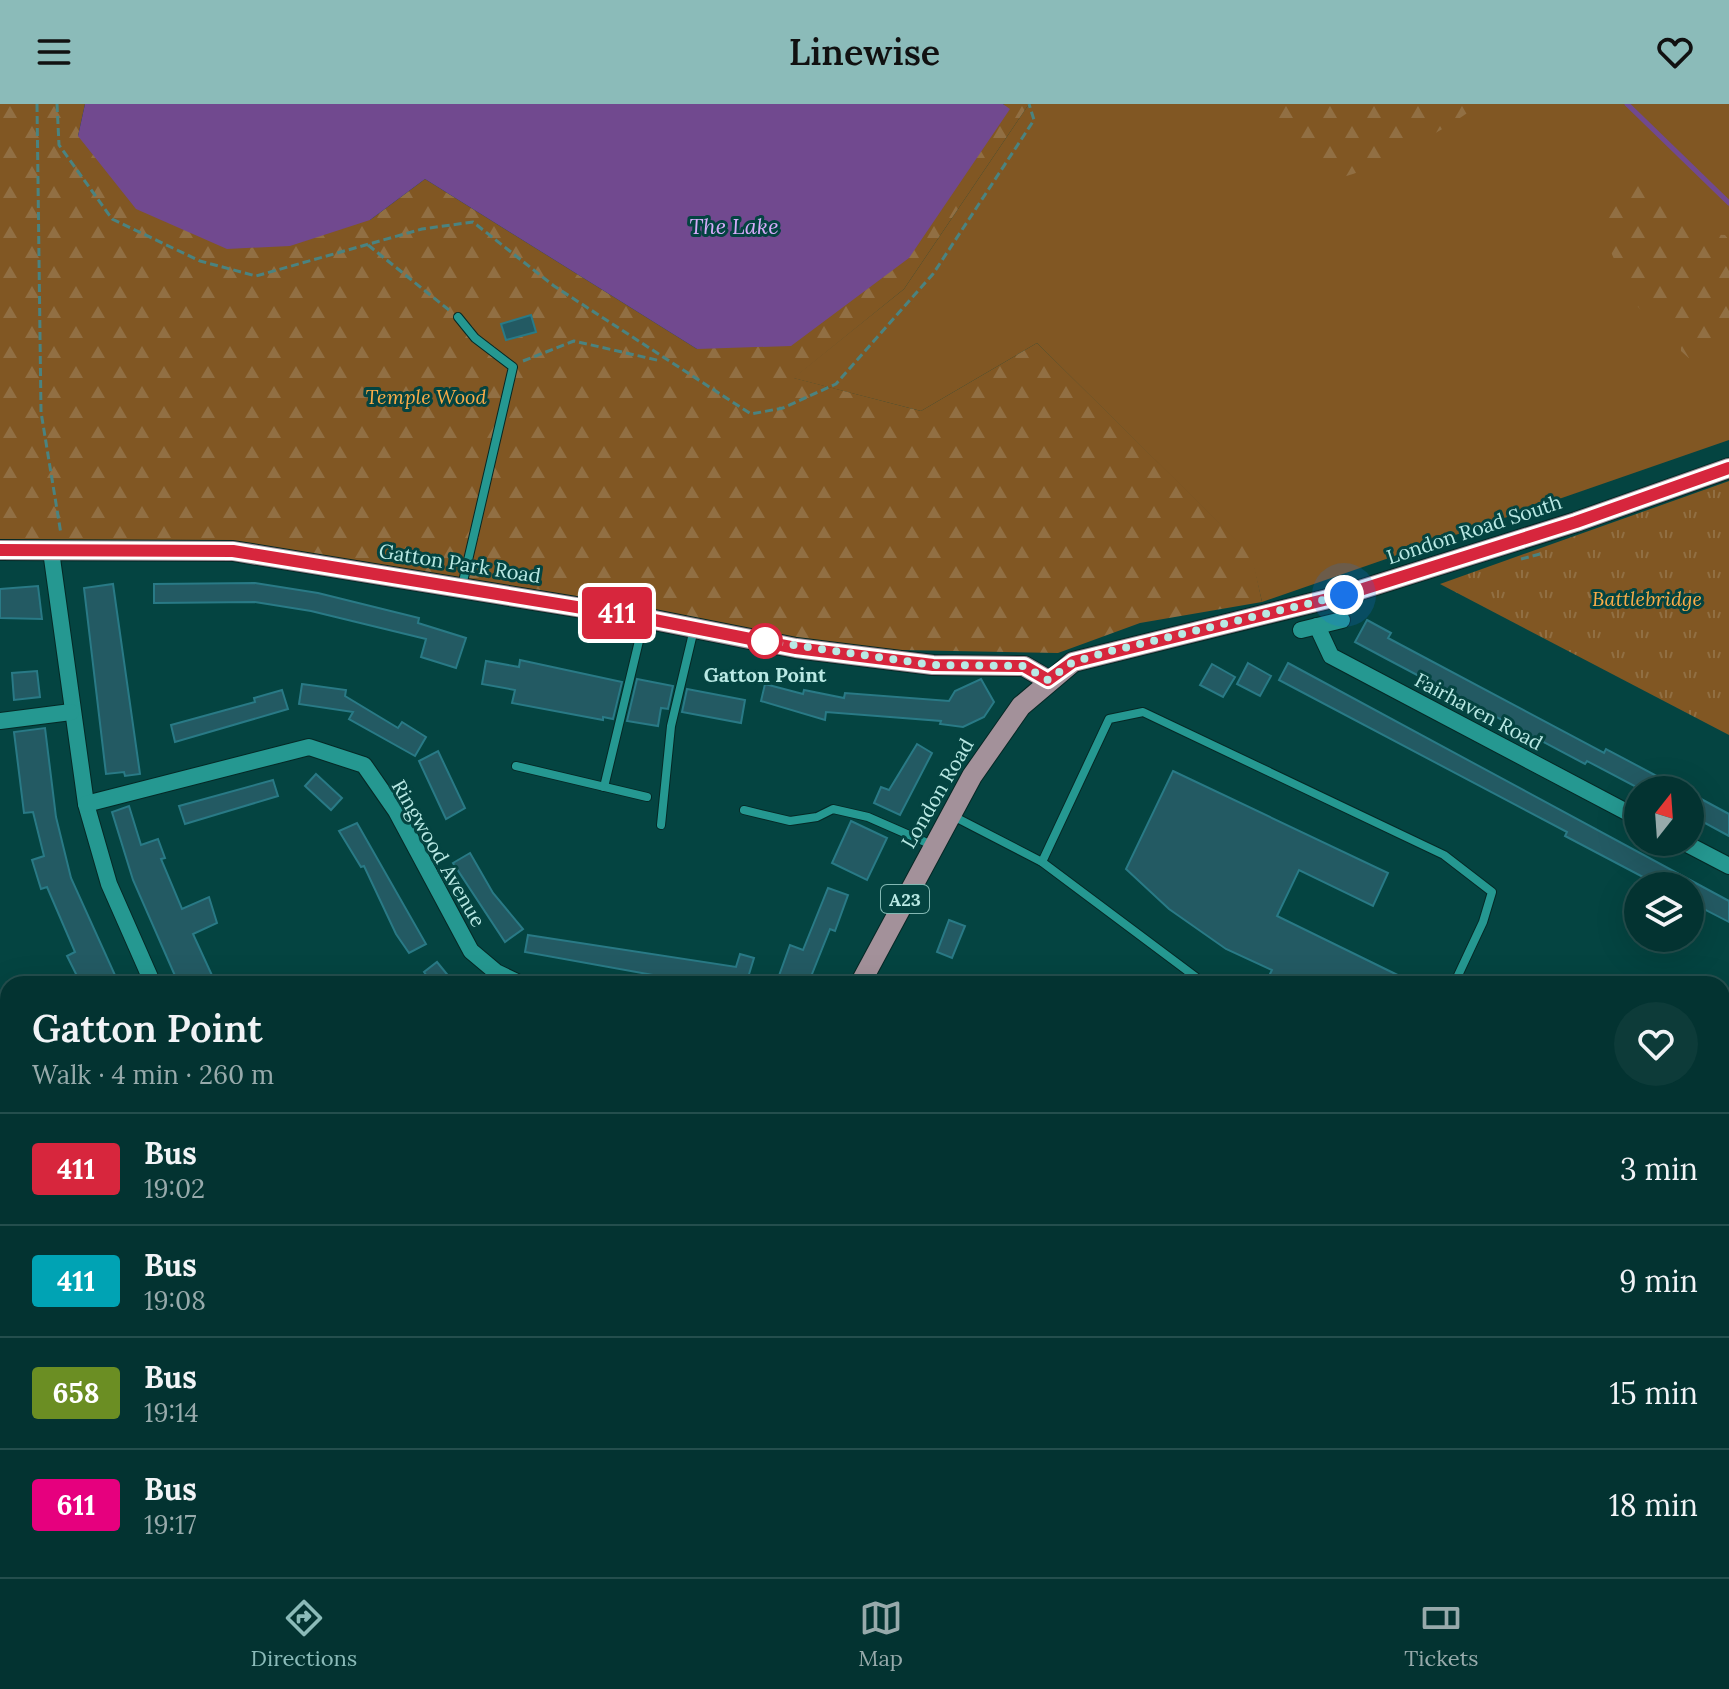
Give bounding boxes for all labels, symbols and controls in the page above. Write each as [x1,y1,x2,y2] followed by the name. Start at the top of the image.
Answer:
[789,29,940,75] text: Linewise
[32,30,76,74] icon: menu
[1653,30,1697,74] icon: heart
[689,212,779,240] water label: The Lake
[365,384,488,409] park label: Temple Wood
[1383,489,1565,569] street label: London Road South
[377,538,543,588] street label: Gatton Park Road
[1324,575,1364,615] your location
[1592,586,1702,611] park label: Battlebridge
[571,587,663,639] line badge: 411
[598,595,636,631] text: 411
[748,624,782,658] marker: Gatton Point
[704,662,827,687] place label: Gatton Point
[1411,667,1547,755] street label: Fairhaven Road
[895,734,979,852] street label: London Road
[387,775,491,931] street label: Ringwood Avenue
[1624,776,1704,856] north arrow
[1624,776,1704,952] map controls
[1624,872,1704,952] button: layers
[881,885,929,913] road number: A23
[1614,1002,1698,1086] button: heart
[32,1004,263,1052] text: Gatton Point
[32,1058,274,1091] text: Walk · 4 min · 260 m
[144,1134,197,1172] text: Bus
[1620,1150,1698,1188] text: 3 min
[57,1151,95,1187] text: 411
[144,1172,205,1205] text: 19:02
[144,1246,197,1284] text: Bus
[1619,1262,1698,1300] text: 9 min
[57,1263,95,1299] text: 411
[144,1284,206,1317] text: 19:08
[144,1358,197,1396] text: Bus
[1609,1374,1698,1412] text: 15 min
[52,1375,100,1411] text: 658
[144,1396,199,1429] text: 19:14
[144,1470,197,1508] text: Bus
[1609,1486,1698,1524] text: 18 min
[57,1487,95,1523] text: 611
[144,1508,196,1541] text: 19:17
[251,1596,357,1672] tab: Directions
[858,1596,903,1672] tab: Map
[1404,1596,1478,1672] tab: Tickets

